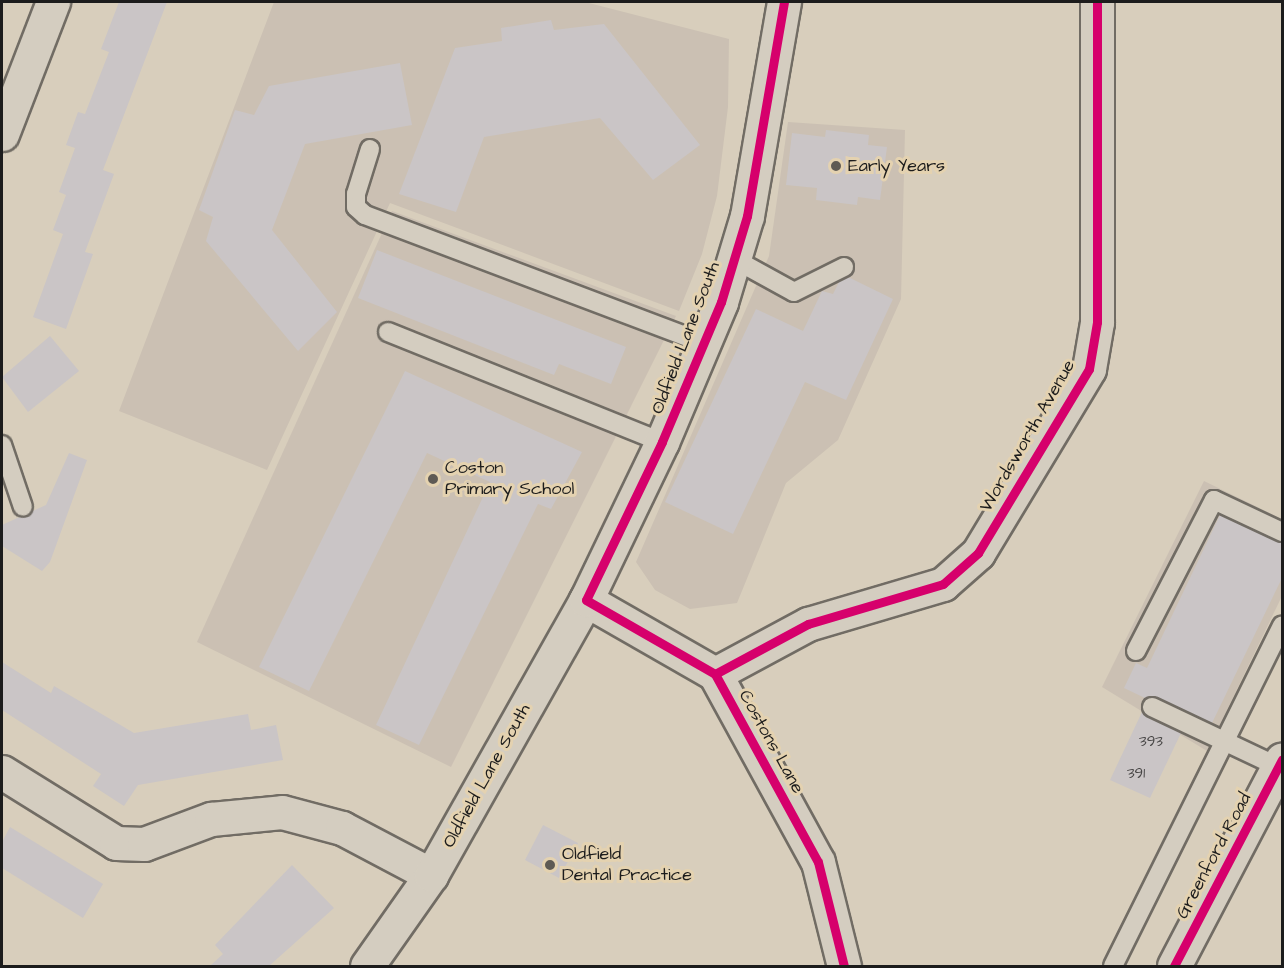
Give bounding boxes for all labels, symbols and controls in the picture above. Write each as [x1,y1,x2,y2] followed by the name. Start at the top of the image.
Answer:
[848,155,945,177] place label: Early Years
[829,159,843,173] marker: Early Years
[647,259,725,417] street label: Oldfield Lane South
[976,356,1080,516] street label: Wordsworth Avenue
[445,458,574,500] place label: Coston Primary School
[426,472,440,486] marker: Coston Primary School
[734,687,808,797] street label: Costons Lane
[438,700,536,852] street label: Oldfield Lane South
[1139,733,1163,751] house number: 393
[1127,765,1145,783] house number: 391
[1172,789,1256,923] street label: Greenford Road
[562,844,692,886] place label: Oldfield Dental Practice
[543,858,557,872] marker: Oldfield Dental Practice

